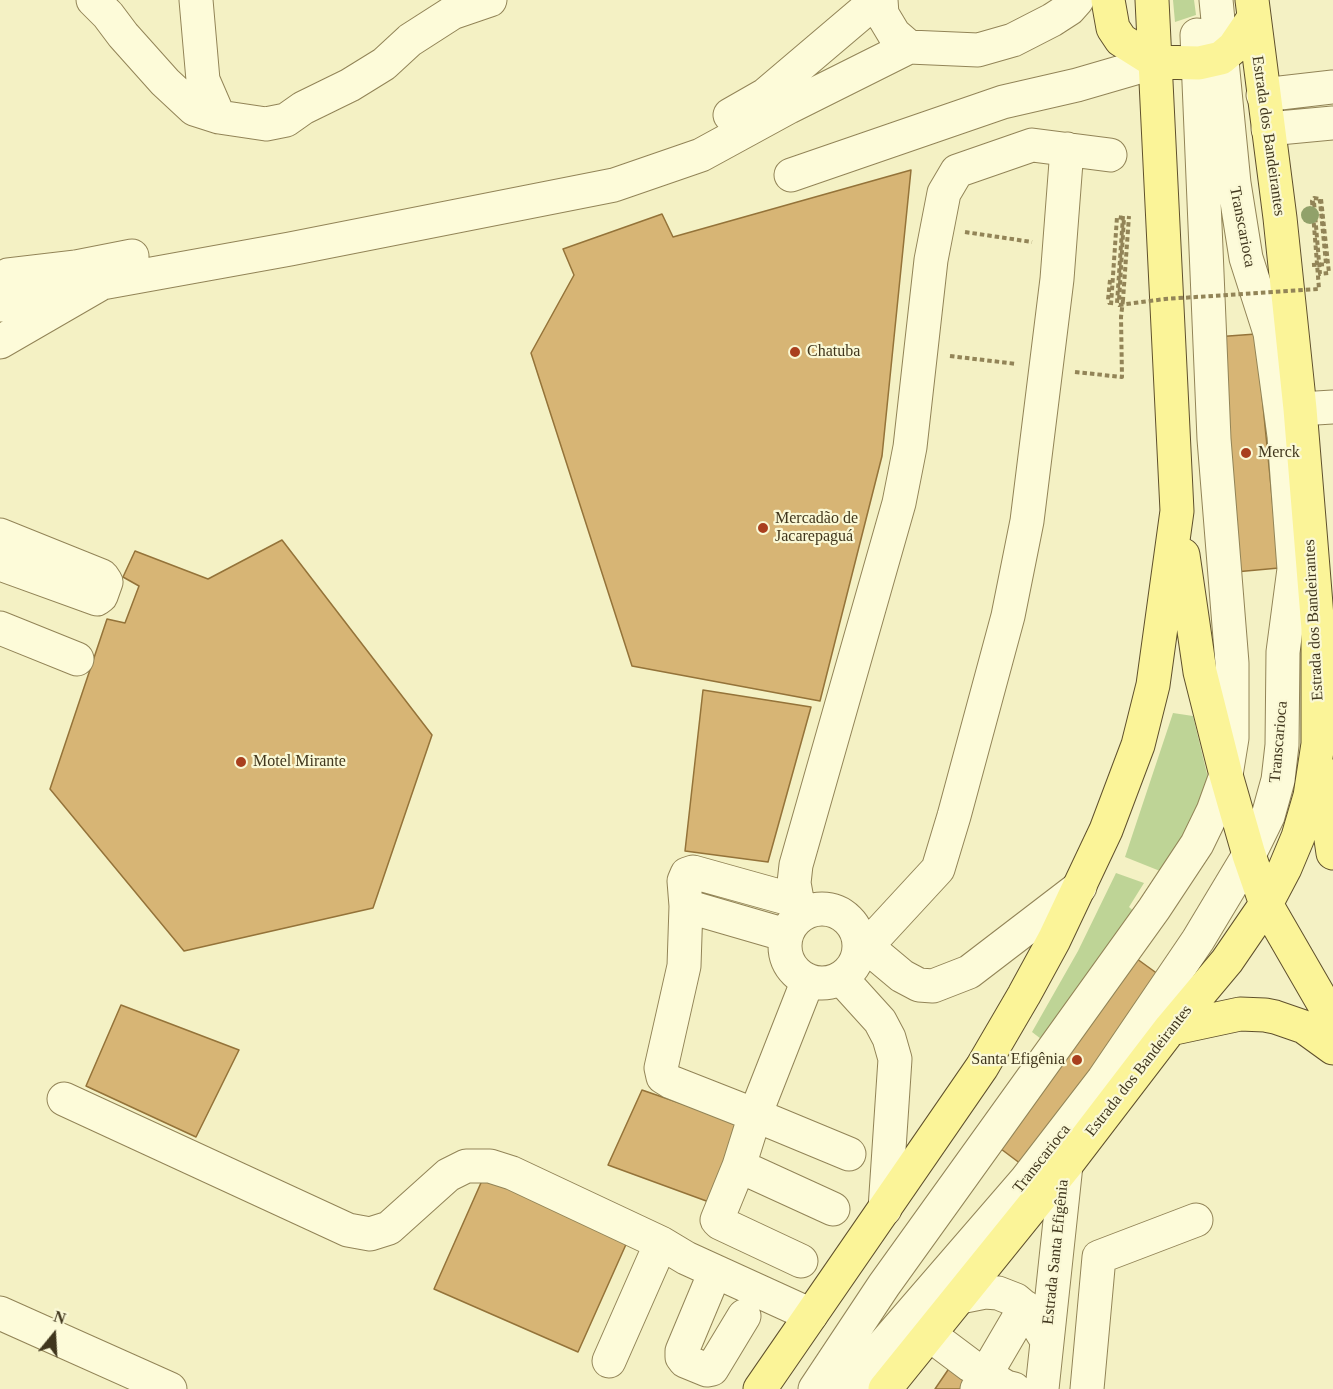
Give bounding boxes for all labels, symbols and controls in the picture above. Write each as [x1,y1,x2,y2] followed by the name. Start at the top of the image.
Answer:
[1247,55,1289,217] street label: Estrada dos Bandeirantes
[1225,185,1259,269] street label: Transcarioca
[807,342,860,362] place label: Chatuba
[788,345,802,359] marker: Chatuba
[1258,443,1300,463] place label: Merck
[1239,446,1253,460] marker: Merck
[775,509,858,547] place label: Mercadão de Jacarepaguá
[756,521,770,535] marker: Mercadão de Jacarepaguá
[1300,539,1328,701] street label: Estrada dos Bandeirantes
[1266,700,1292,784] street label: Transcarioca
[253,752,346,772] place label: Motel Mirante
[234,755,248,769] marker: Motel Mirante
[1082,1001,1196,1141] street label: Estrada dos Bandeirantes
[971,1050,1065,1070] place label: Santa Efigênia
[1070,1053,1084,1067] marker: Santa Efigênia
[1009,1121,1075,1197] street label: Transcarioca
[1039,1179,1073,1325] street label: Estrada Santa Efigênia
[24,1305,84,1365] north arrow
[52,1308,68,1327] text: N

